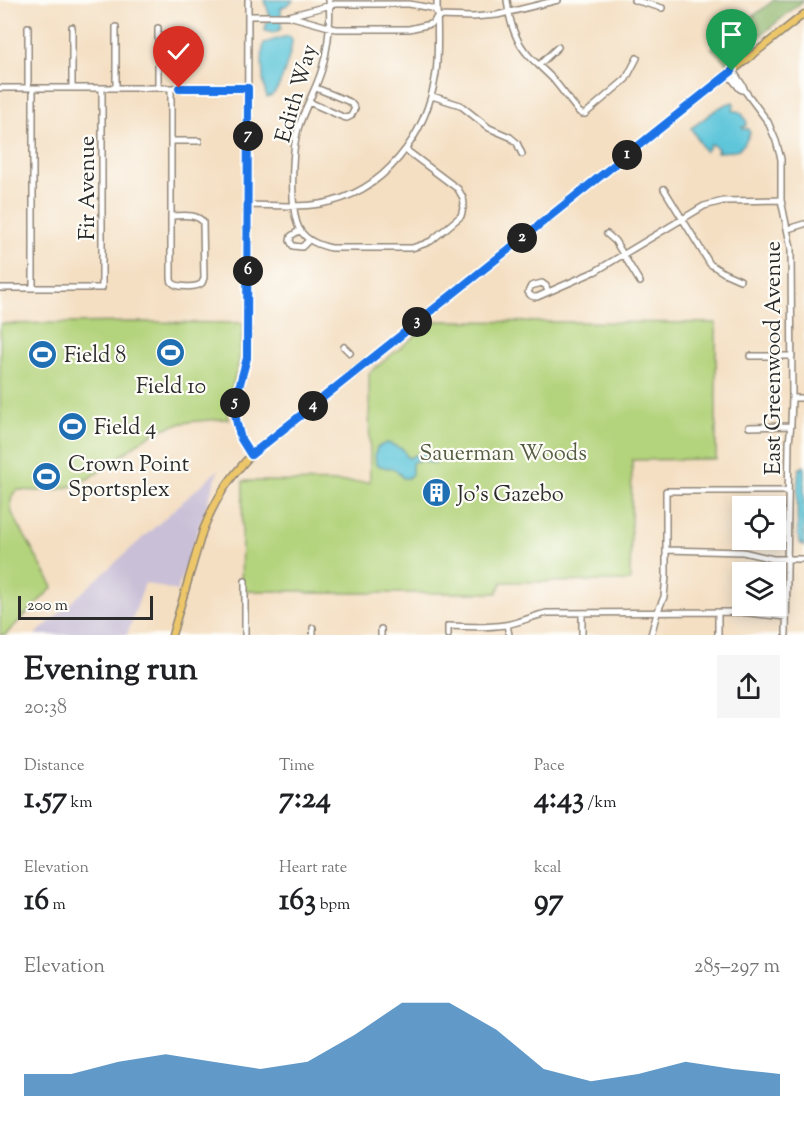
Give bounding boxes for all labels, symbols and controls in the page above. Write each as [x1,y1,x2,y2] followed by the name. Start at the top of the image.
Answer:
[706,9,757,71] pin
[715,18,748,51] icon: arrive
[153,26,204,88] pin
[162,35,195,68] icon: check
[269,41,327,147] street label: Edith Way
[233,121,263,151] pin: 7
[244,124,252,147] text: 7
[73,136,105,240] street label: Fir Avenue
[612,140,642,170] pin: 1
[624,143,630,166] text: 1
[507,223,537,253] pin: 2
[518,226,526,249] text: 2
[759,241,791,475] street label: East Greenwood Avenue
[233,256,263,286] pin: 6
[244,259,252,282] text: 6
[402,307,432,337] pin: 3
[414,310,420,333] text: 3
[155,337,187,369] sports icon: Field 10
[27,338,59,370] sports icon: Field 8
[64,341,126,373] place label: Field 8
[136,372,206,404] place label: Field 10
[220,388,250,418] pin: 5
[232,391,238,414] text: 5
[298,391,328,421] pin: 4
[309,394,317,417] text: 4
[57,410,89,442] sports icon: Field 4
[94,413,156,445] place label: Field 4
[419,439,587,471] park label: Sauerman Woods
[68,450,190,507] place label: Crown Point Sportsplex
[31,460,63,492] sports icon: Crown Point Sportsplex
[420,477,452,509] building icon: Jo's Gazebo
[456,480,564,512] place label: Jo's Gazebo
[732,496,786,616] map controls
[732,496,786,550] button: locate
[732,562,786,616] button: layers
[18,593,153,620] scale bar
[27,595,68,618] text: 200 m
[24,647,198,695] text: Evening run
[717,655,780,718] button: share
[24,694,67,723] text: 20:38
[24,755,84,778] text: Distance
[279,755,315,778] text: Time
[534,755,565,778] text: Pace
[24,778,67,821] text: 1.57
[279,778,331,821] text: 7:24
[534,778,584,821] text: 4:43
[67,792,92,815] text: km
[584,792,617,815] text: /km
[24,857,89,880] text: Elevation
[279,857,347,880] text: Heart rate
[534,857,562,880] text: kcal
[24,880,49,923] text: 16
[279,880,316,923] text: 163
[534,880,564,923] text: 97
[49,894,66,917] text: m
[316,894,350,917] text: bpm
[24,953,105,982] text: Elevation
[694,953,780,982] text: 285–297 m

